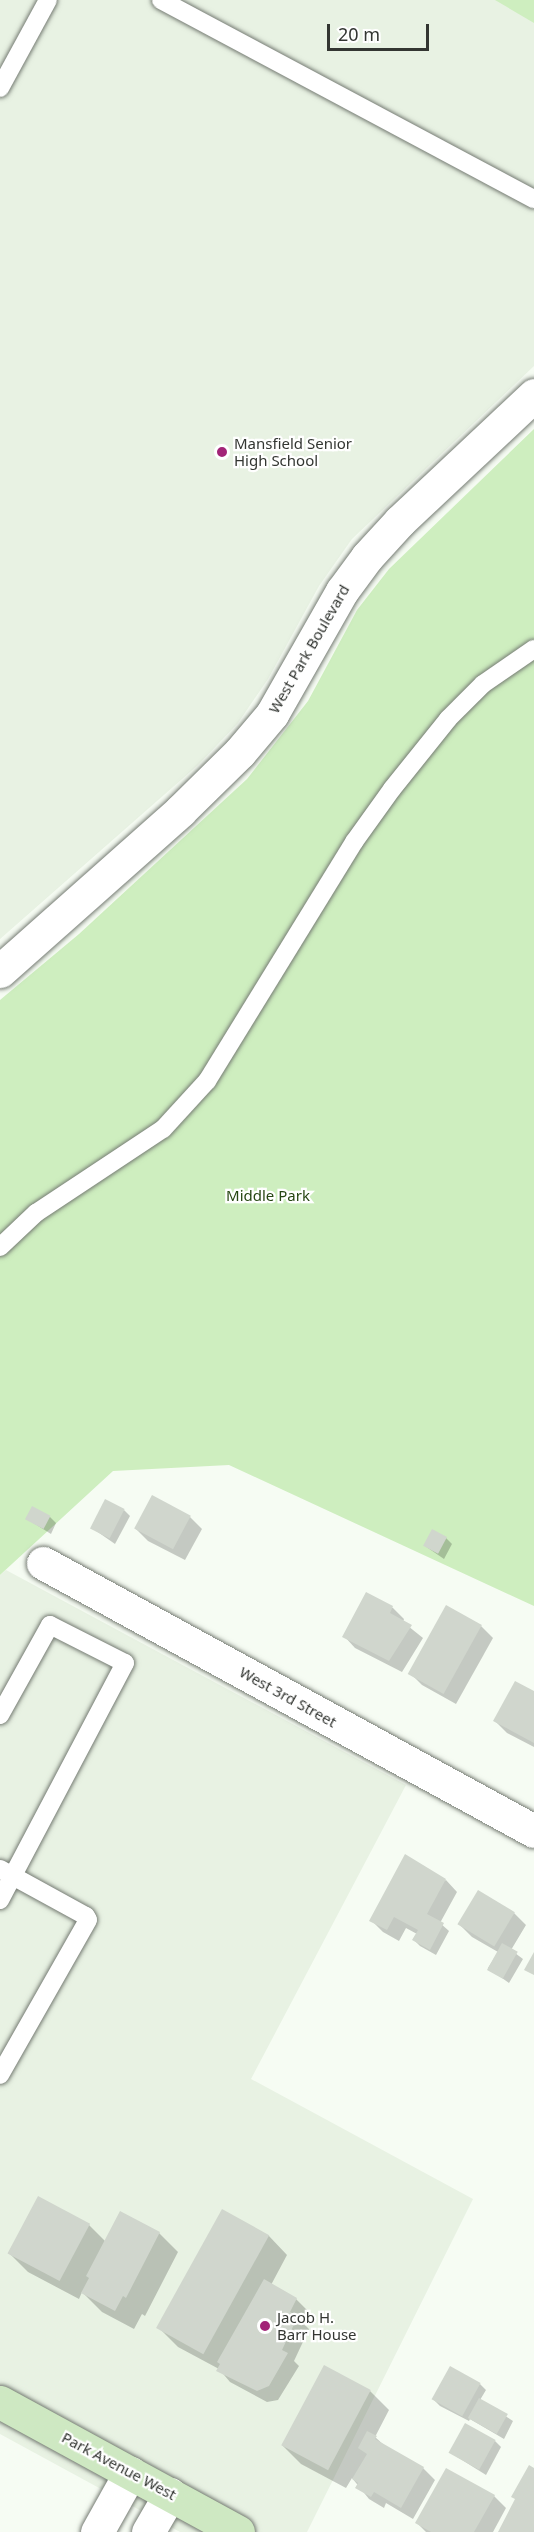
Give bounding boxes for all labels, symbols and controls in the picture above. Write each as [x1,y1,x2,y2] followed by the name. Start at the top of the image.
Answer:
[330,12,432,50] scale bar
[338,22,380,46] text: 20 m
[234,434,352,469] place label: Mansfield Senior High School
[215,445,229,459] marker: Mansfield Senior High School
[265,582,353,716] street label: West Park Boulevard
[226,1187,310,1205] park label: Middle Park
[236,1663,340,1731] street label: West 3rd Street
[277,2308,357,2343] place label: Jacob H. Barr House
[258,2319,272,2333] marker: Jacob H. Barr House
[59,2428,179,2504] street label: Park Avenue West

